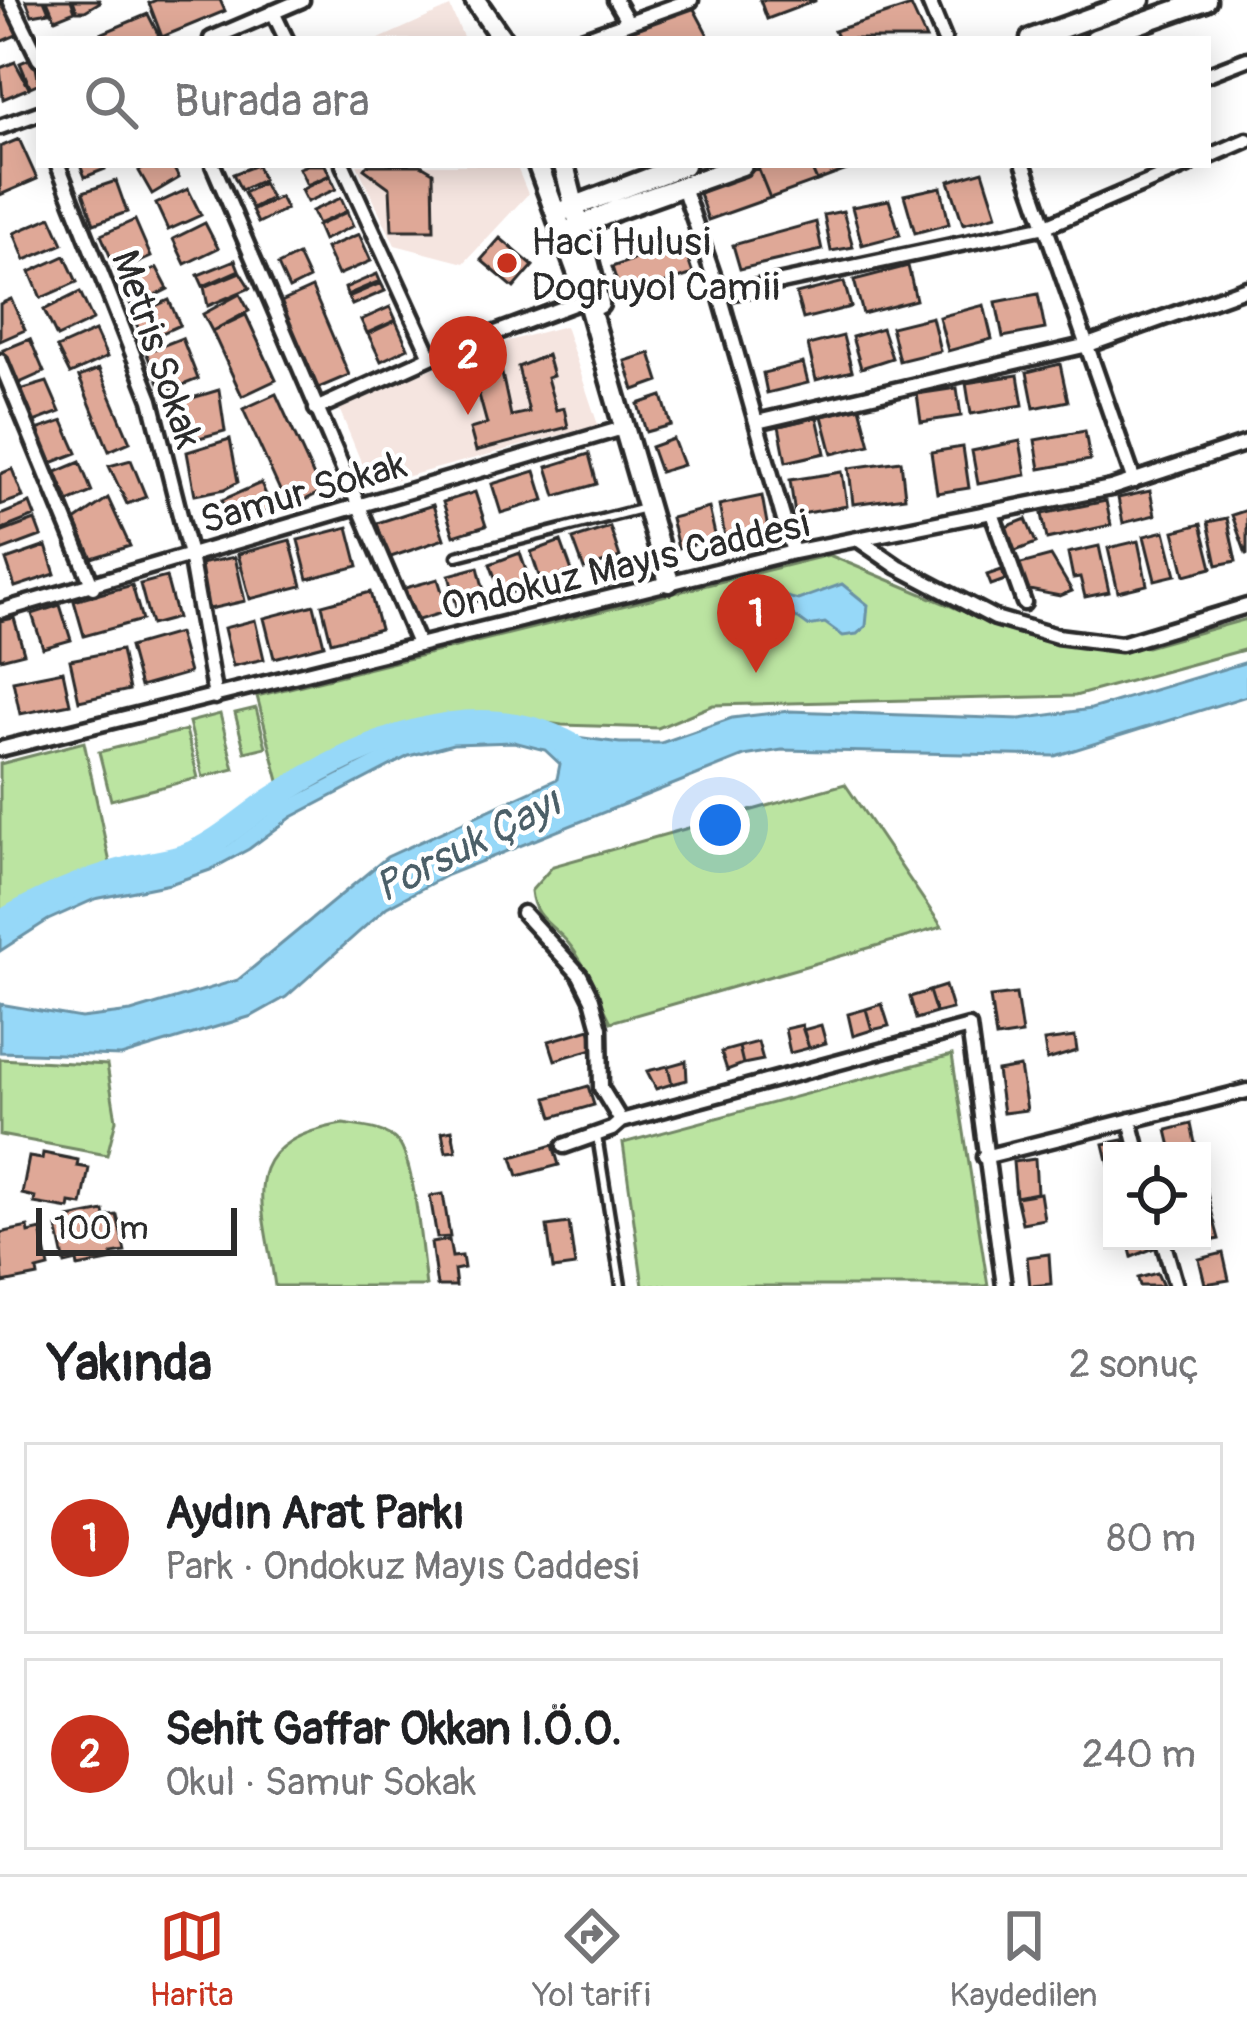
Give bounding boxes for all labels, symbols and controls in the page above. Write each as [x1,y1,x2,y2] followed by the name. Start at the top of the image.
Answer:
[36,36,1211,168] search box
[78,69,144,135] icon: search
[174,74,370,130] text: Burada ara
[531,218,780,312] place label: Haci Hulusi Dogruyol Camii
[100,244,213,455] street label: Metris Sokak
[494,250,520,276] marker: Haci Hulusi Dogruyol Camii
[429,316,507,415] pin: 2
[195,440,412,545] street label: Samur Sokak
[436,499,814,632] street label: Ondokuz Mayıs Caddesi
[717,574,795,673] pin: 1
[366,776,572,915] water label: Porsuk Çayı
[690,795,750,855] your location
[1103,1142,1211,1250] map controls
[1103,1142,1211,1250] button: locate
[36,1202,237,1255] scale bar
[54,1208,148,1249] text: 100 m
[48,1332,212,1396] text: Yakında
[1069,1340,1199,1389] text: 2 sonuç
[165,1486,465,1542] text: Aydın Arat Parkı
[82,1514,98,1563] text: 1
[1107,1514,1196,1563] text: 80 m
[165,1542,639,1591] text: Park · Ondokuz Mayıs Caddesi
[165,1702,622,1758] text: Sehit Gaffar Okkan I.Ö.O.
[79,1730,101,1779] text: 2
[1082,1730,1196,1779] text: 240 m
[165,1758,476,1807] text: Okul · Samur Sokak
[149,1903,234,2016] tab: Harita
[533,1903,651,2016] tab: Yol tarifi
[950,1903,1098,2016] tab: Kaydedilen

